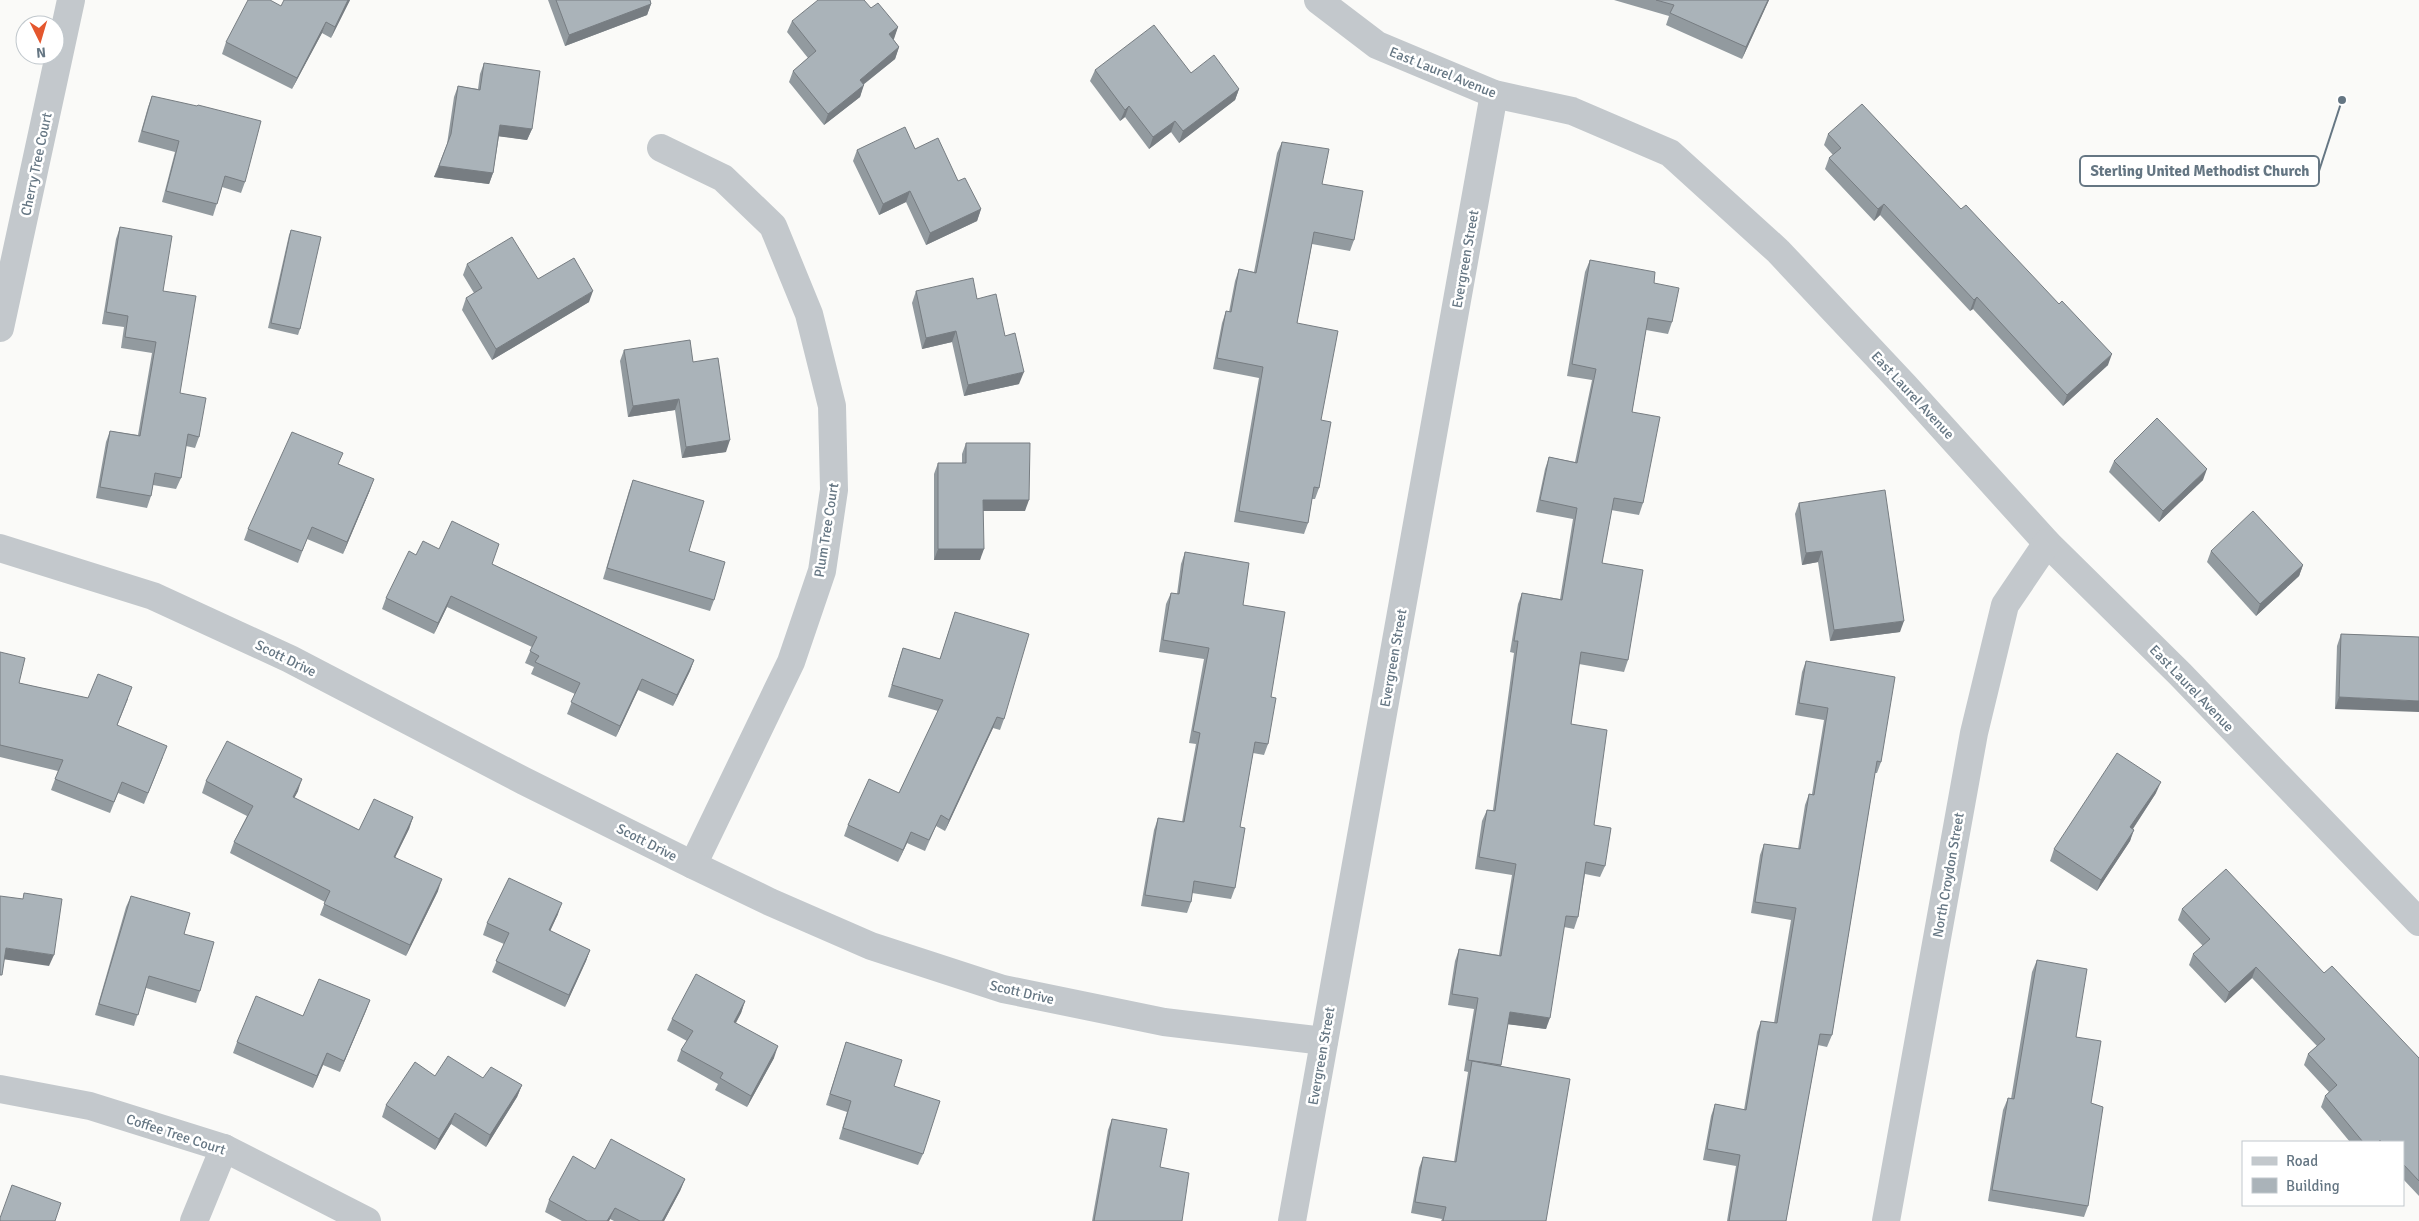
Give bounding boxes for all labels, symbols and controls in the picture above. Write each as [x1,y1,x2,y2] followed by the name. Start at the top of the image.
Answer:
[15,15,65,65] north arrow
[1387,43,1499,102] street label: East Laurel Avenue
[35,44,47,61] text: N
[17,111,56,217] street label: Cherry Tree Court
[2080,156,2319,186] callout: Sterling United Methodist Church
[2091,162,2309,180] text: Sterling United Methodist Church
[1448,209,1483,310] street label: Evergreen Street
[1868,348,1958,443] street label: East Laurel Avenue
[811,481,842,579] street label: Plum Tree Court
[1376,608,1411,709] street label: Evergreen Street
[253,636,319,680] street label: Scott Drive
[2146,642,2237,735] street label: East Laurel Avenue
[1929,811,1968,939] street label: North Croydon Street
[614,820,680,865] street label: Scott Drive
[988,977,1056,1008] street label: Scott Drive
[1304,1006,1339,1107] street label: Evergreen Street
[124,1110,228,1159] street label: Coffee Tree Court
[2242,1141,2404,1206] legend
[2286,1152,2318,1170] text: Road
[2286,1177,2340,1195] text: Building

